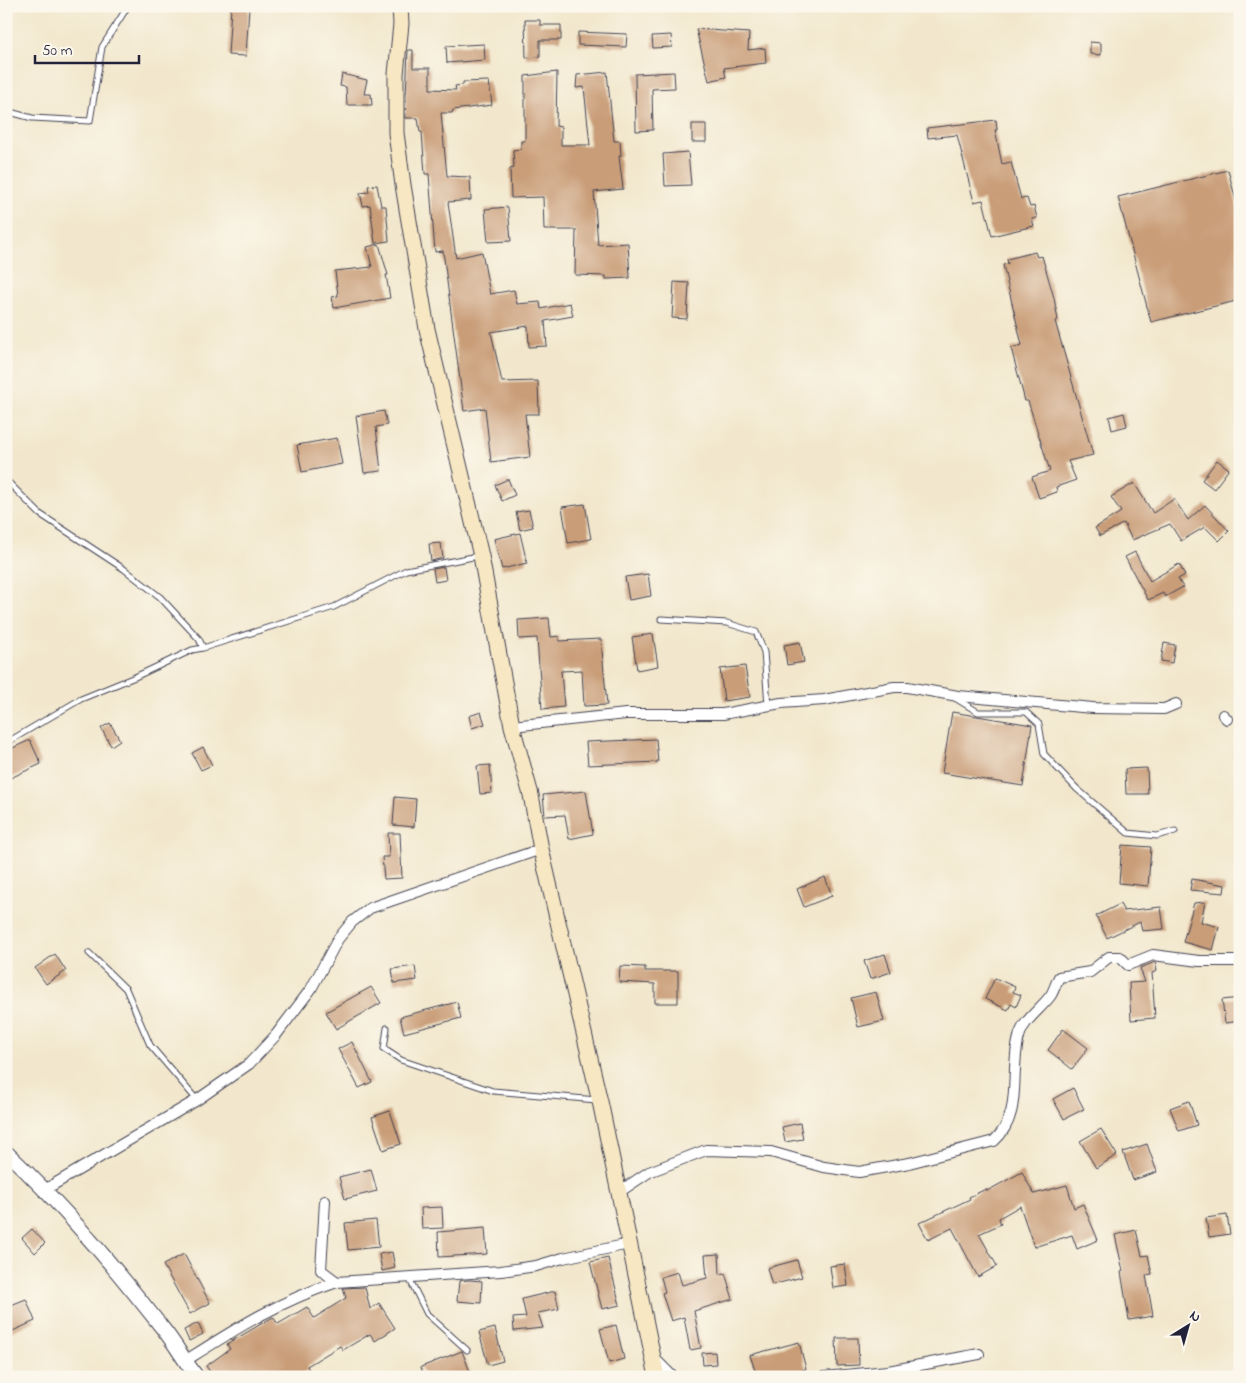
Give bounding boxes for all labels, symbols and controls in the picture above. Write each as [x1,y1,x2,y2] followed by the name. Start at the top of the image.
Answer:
[35,32,139,64] scale bar
[42,40,73,62] text: 50 m
[1164,1300,1214,1350] north arrow
[1185,1306,1205,1328] text: N

